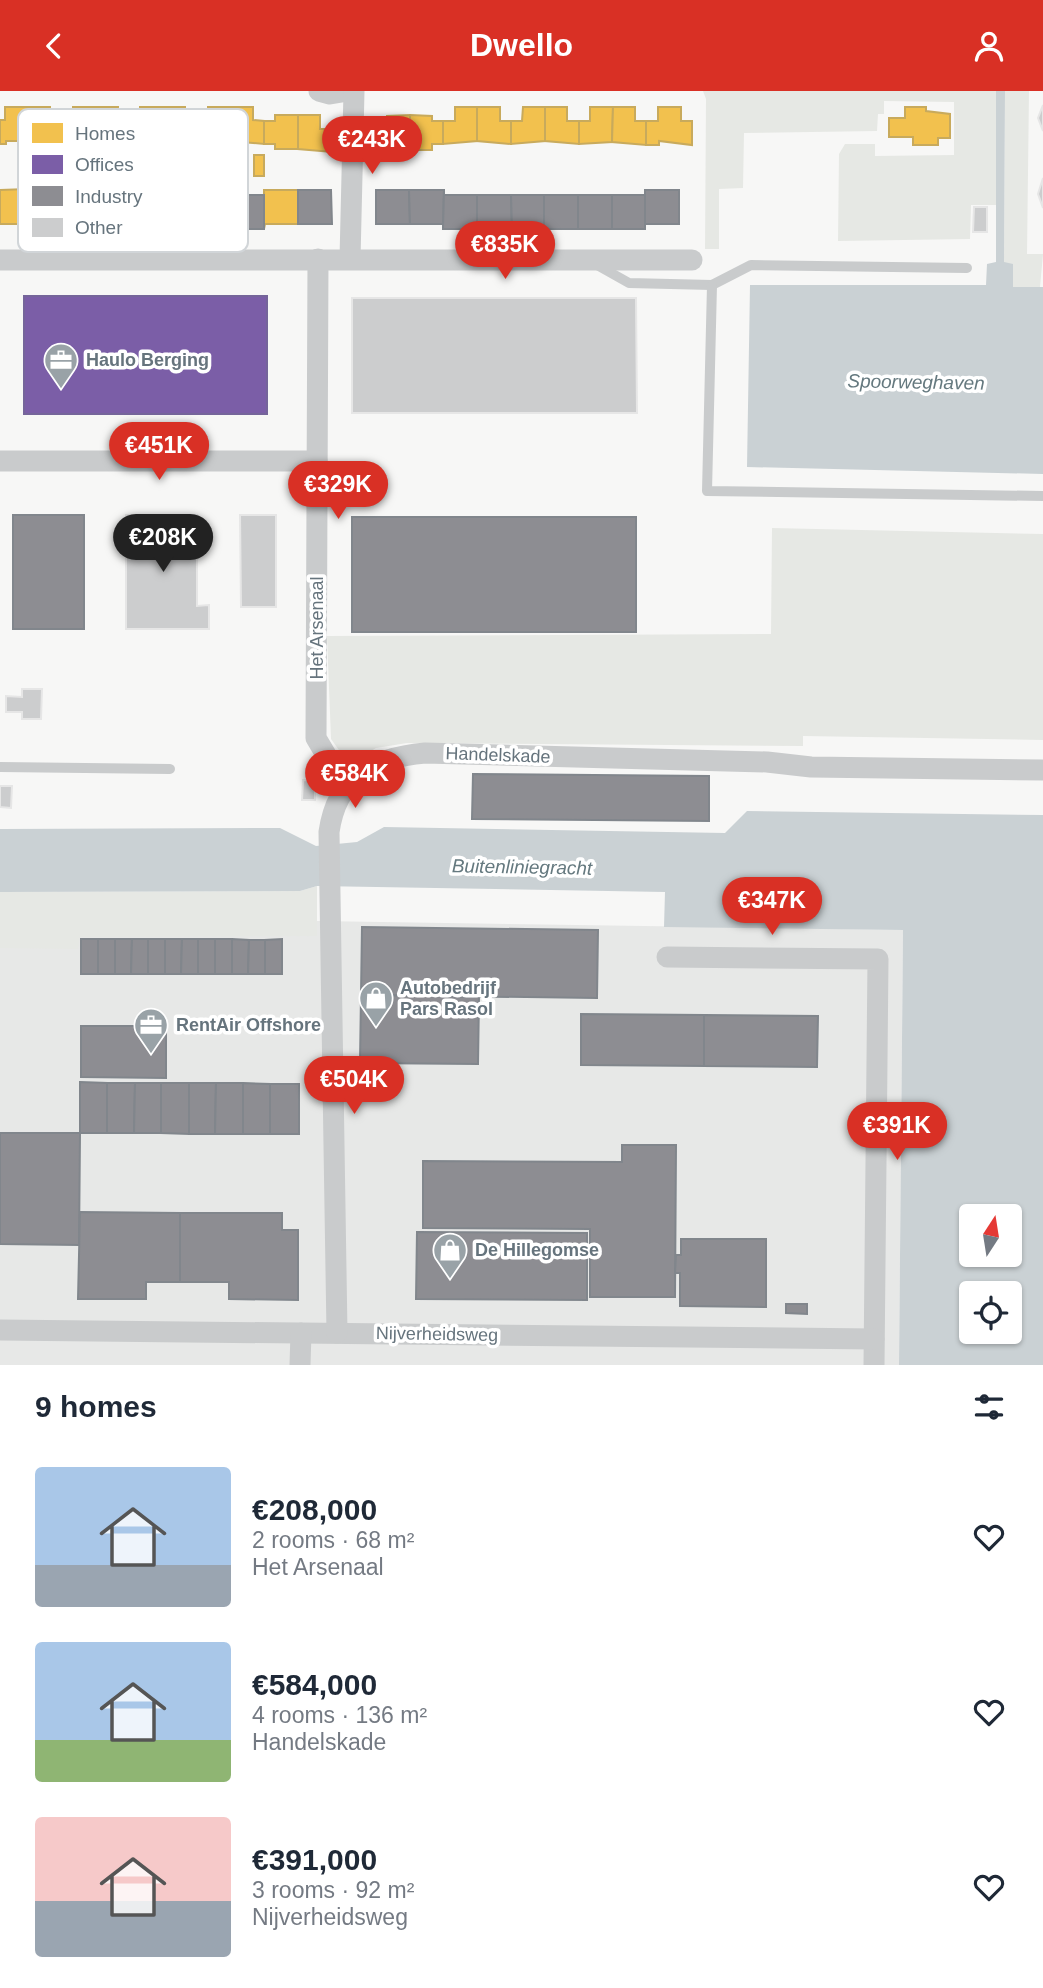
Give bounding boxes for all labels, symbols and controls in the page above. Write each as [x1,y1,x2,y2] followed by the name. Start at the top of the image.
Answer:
[35,27,73,65] icon: back
[470,27,573,63] text: Dwello
[970,27,1008,65] icon: person
[18,109,248,252] legend
[323,116,421,176] pin: €243K
[75,123,135,144] text: Homes
[338,126,406,152] text: €243K
[75,154,134,175] text: Offices
[75,186,143,207] text: Industry
[75,217,123,238] text: Other
[456,221,554,281] pin: €835K
[471,231,539,257] text: €835K
[42,341,80,390] office icon: Haulo Berging
[86,350,209,370] place label: Haulo Berging
[847,370,985,394] water label: Spoorweghaven
[110,423,208,482] pin: €451K
[125,432,193,458] text: €451K
[289,461,387,521] pin: €329K
[304,471,372,497] text: €329K
[114,515,212,574] pin: €208K
[129,524,197,550] text: €208K
[307,576,327,680] street label: Het Arsenaal
[445,743,551,767] street label: Handelskade
[306,751,404,810] pin: €584K
[321,760,389,786] text: €584K
[452,855,593,879] water label: Buitenliniegracht
[723,877,821,937] pin: €347K
[738,887,806,913] text: €347K
[400,978,497,1019] place label: Autobedrijf Pars Rasol
[357,979,395,1028] shop icon: Autobedrijf Pars Rasol
[132,1006,170,1055] office icon: RentAir Offshore
[176,1015,321,1035] place label: RentAir Offshore
[305,1056,403,1116] pin: €504K
[320,1066,388,1092] text: €504K
[848,1103,946,1162] pin: €391K
[863,1112,931,1138] text: €391K
[959,1204,1022,1267] north arrow
[959,1204,1022,1344] map controls
[431,1231,469,1280] shop icon: De Hillegomse
[475,1240,599,1260] place label: De Hillegomse
[959,1281,1022,1344] button: locate
[376,1323,498,1345] street label: Nijverheidsweg
[970,1388,1008,1426] icon: filters
[35,1390,157,1423] text: 9 homes
[252,1493,377,1526] text: €208,000
[91,1495,175,1579] icon: home
[970,1518,1008,1556] icon: heart
[252,1527,414,1553] text: 2 rooms · 68 m²
[252,1554,384,1580] text: Het Arsenaal
[252,1668,377,1701] text: €584,000
[91,1670,175,1754] icon: home
[970,1693,1008,1731] icon: heart
[252,1702,427,1728] text: 4 rooms · 136 m²
[252,1729,386,1755] text: Handelskade
[252,1843,377,1876] text: €391,000
[91,1845,175,1929] icon: home
[970,1868,1008,1906] icon: heart
[252,1877,414,1903] text: 3 rooms · 92 m²
[252,1904,408,1930] text: Nijverheidsweg

